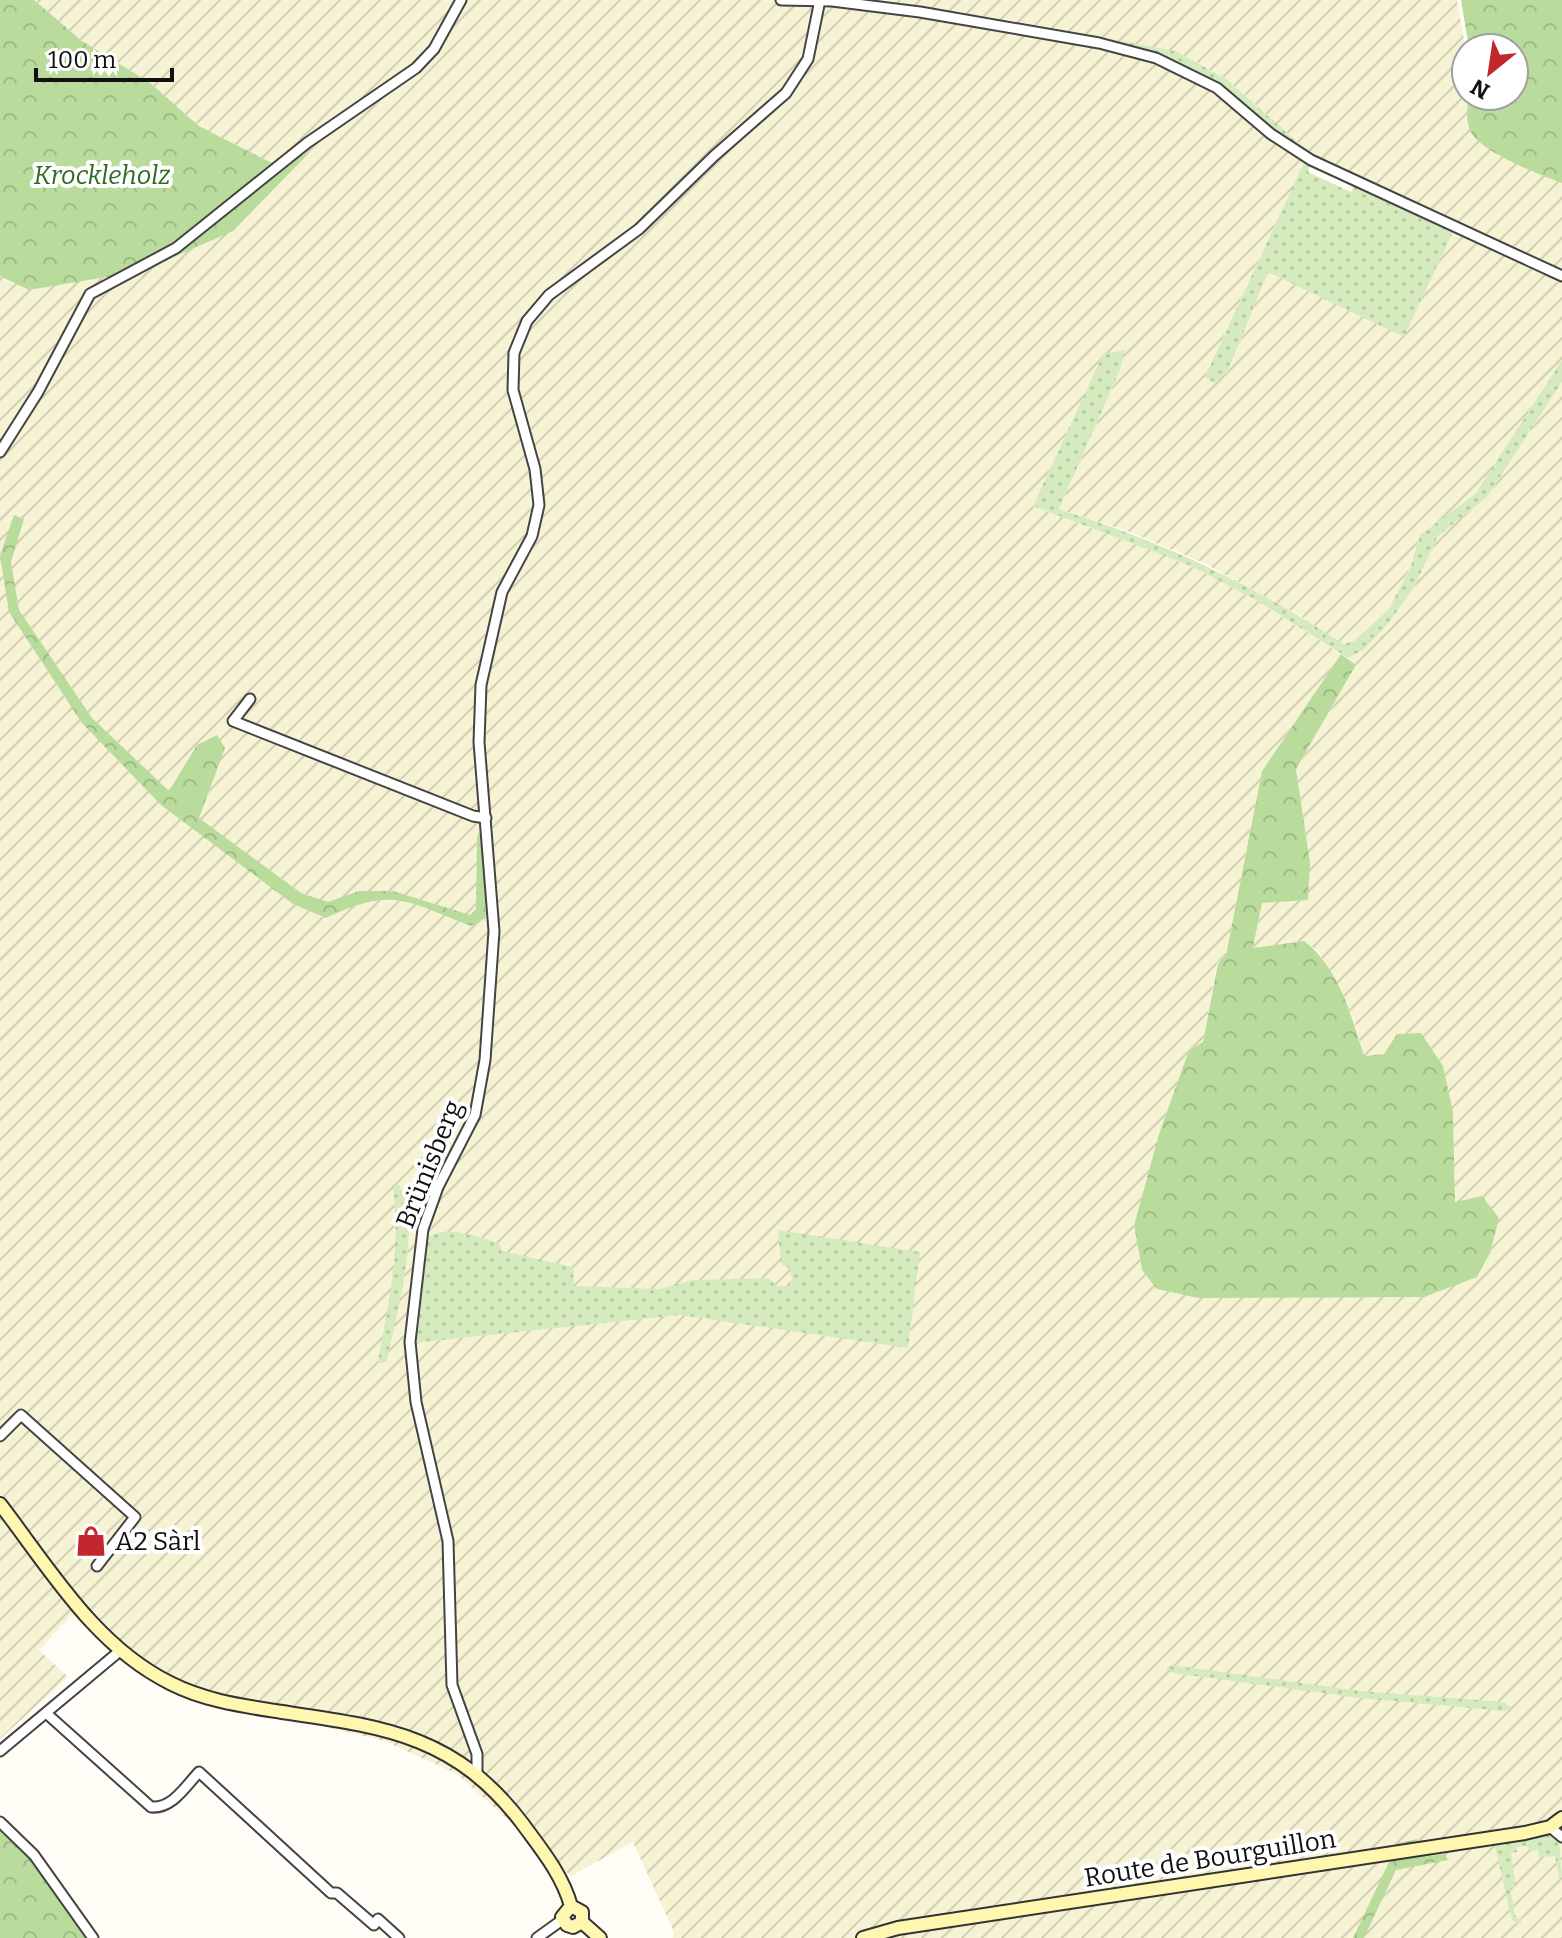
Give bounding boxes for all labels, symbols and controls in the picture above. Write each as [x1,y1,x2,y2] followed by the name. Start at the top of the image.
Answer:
[36,32,172,82] scale bar
[1450,32,1530,112] north arrow
[48,46,116,74] text: 100 m
[1466,73,1494,105] text: N
[34,160,170,191] park label: Krockleholz
[390,1096,469,1233] street label: Brünisberg
[74,1524,108,1558] shop icon: A2 Sàrl
[115,1526,201,1557] place label: A2 Sàrl
[1082,1823,1339,1894] street label: Route de Bourguillon

